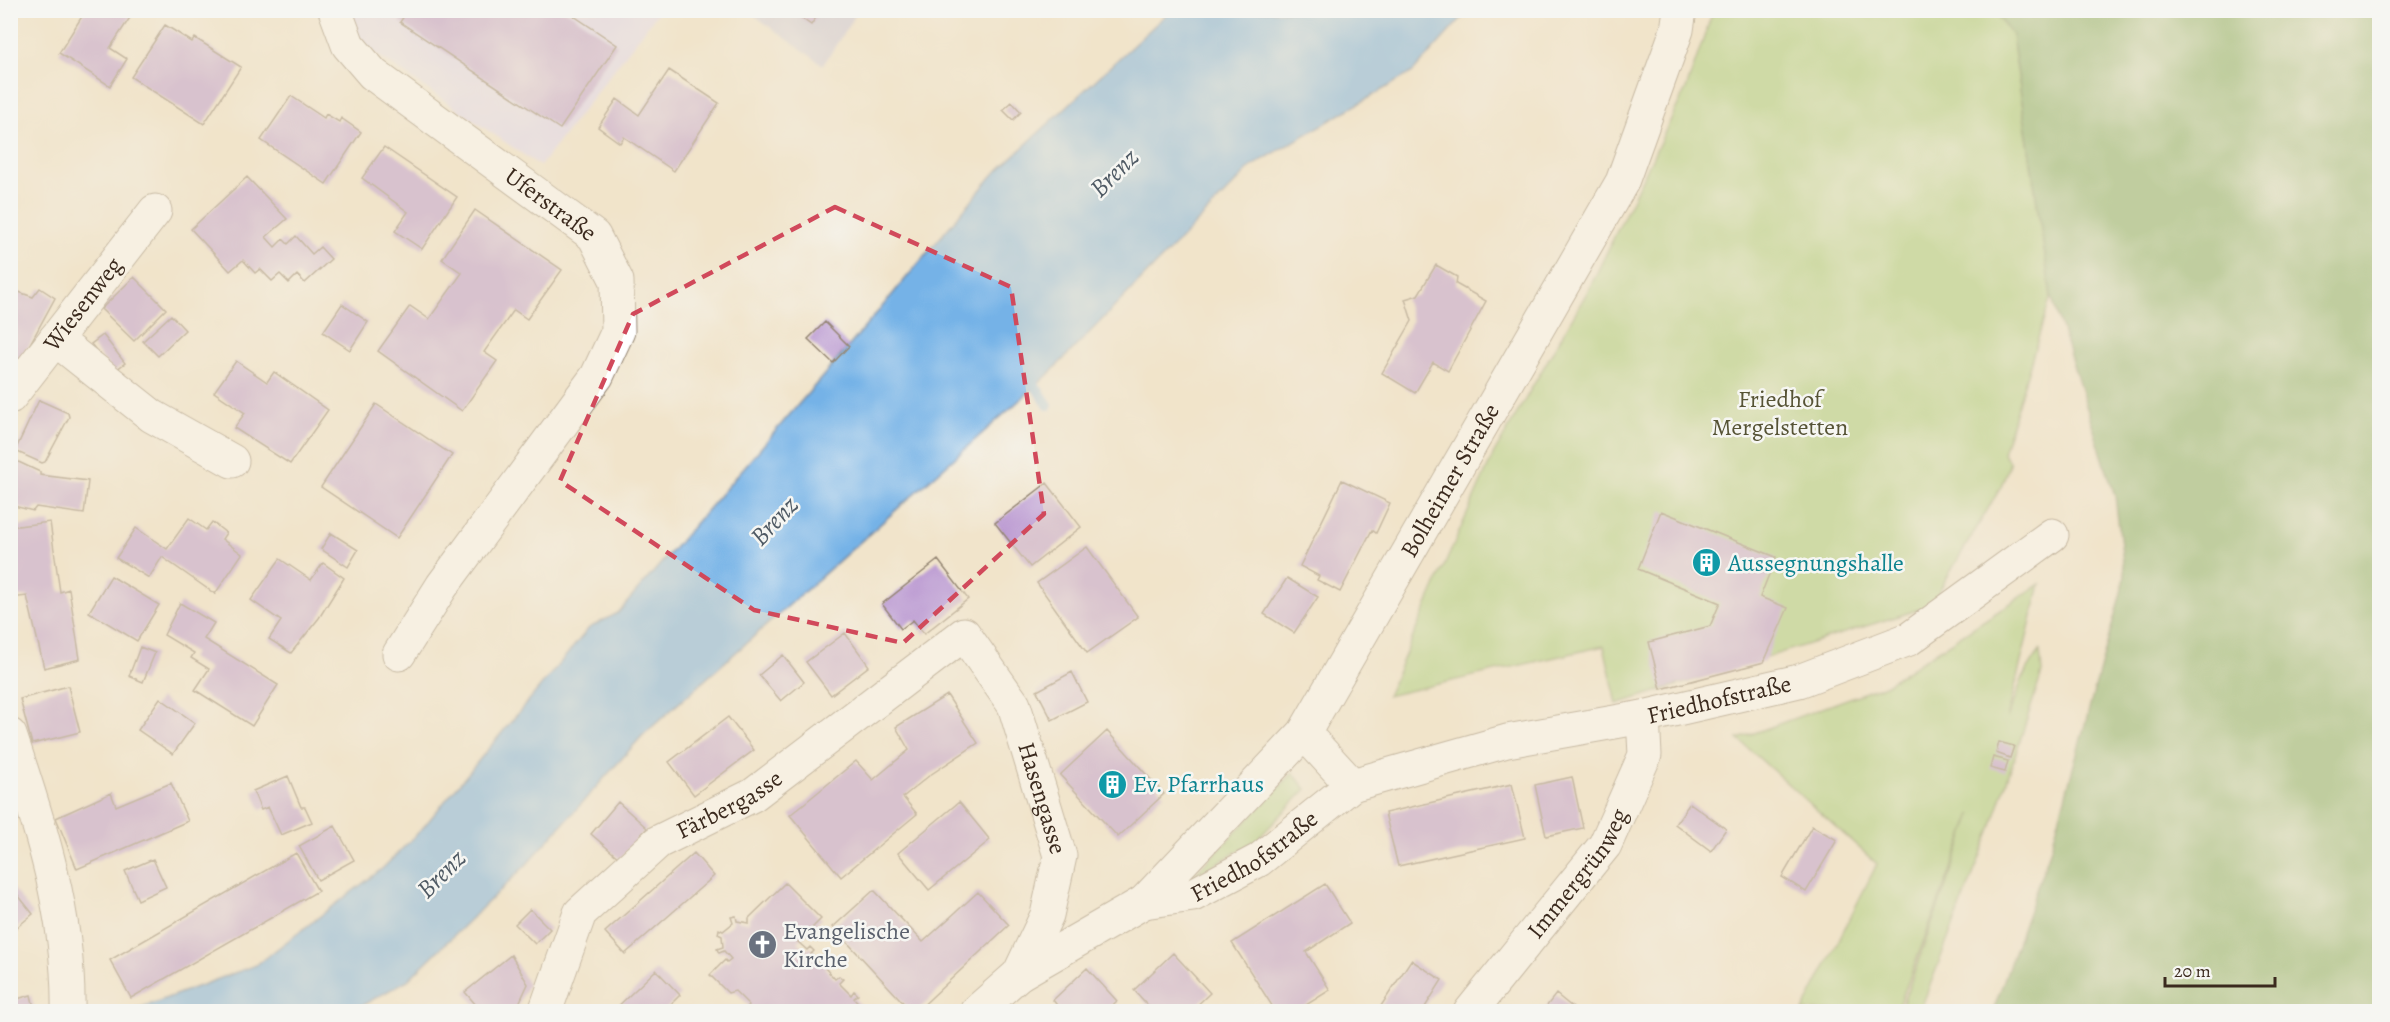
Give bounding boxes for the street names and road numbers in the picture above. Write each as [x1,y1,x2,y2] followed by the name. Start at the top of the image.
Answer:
[498,160,603,249] street label: Uferstraße
[35,250,129,358] street label: Wiesenweg
[1393,398,1507,563] street label: Bolheimer Straße
[1644,667,1794,732] street label: Friedhofstraße
[1010,738,1074,858] street label: Hasengasse
[671,762,789,847] street label: Färbergasse
[1185,803,1324,910] street label: Friedhofstraße
[1520,803,1635,945] street label: Immergrünweg

